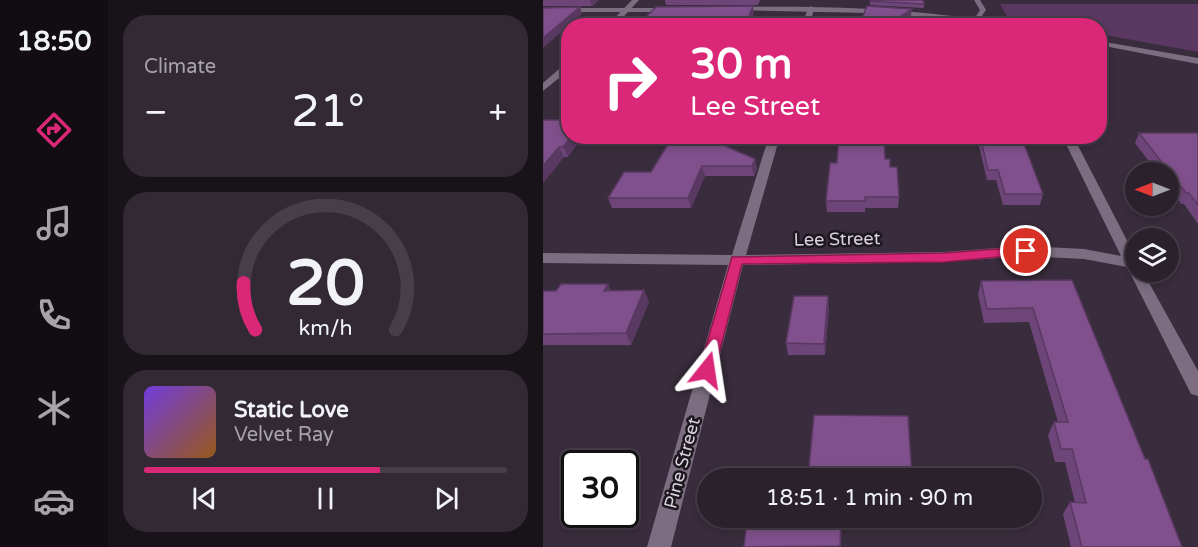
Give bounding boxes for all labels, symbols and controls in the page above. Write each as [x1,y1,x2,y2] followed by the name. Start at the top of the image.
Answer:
[17,25,91,58] text: 18:50
[690,39,792,90] text: 30 m
[591,42,669,120] icon: right
[144,55,216,79] text: Climate
[291,85,365,139] text: 21°
[690,90,820,123] text: Lee Street
[144,93,168,132] text: −
[488,93,507,132] text: +
[33,109,75,151] icon: directions
[1125,162,1179,216] north arrow
[1125,162,1179,282] map controls
[33,202,75,244] icon: music
[1000,225,1051,276] pin
[793,227,881,251] street label: Lee Street
[1125,228,1179,282] button: layers
[1009,234,1042,267] icon: arrive
[286,248,365,323] text: 20
[33,294,75,336] icon: phone
[299,316,352,342] text: km/h
[675,338,739,402] position arrow
[33,387,75,429] icon: climate
[234,397,349,423] text: Static Love
[659,415,705,511] street label: Pine Street
[234,423,334,447] text: Velvet Ray
[561,450,639,528] speed limit sign: 30
[33,480,75,522] icon: car
[188,482,221,515] icon: previous
[309,482,342,515] icon: pause
[430,482,463,515] icon: next
[766,485,973,511] text: 18:51 · 1 min · 90 m

